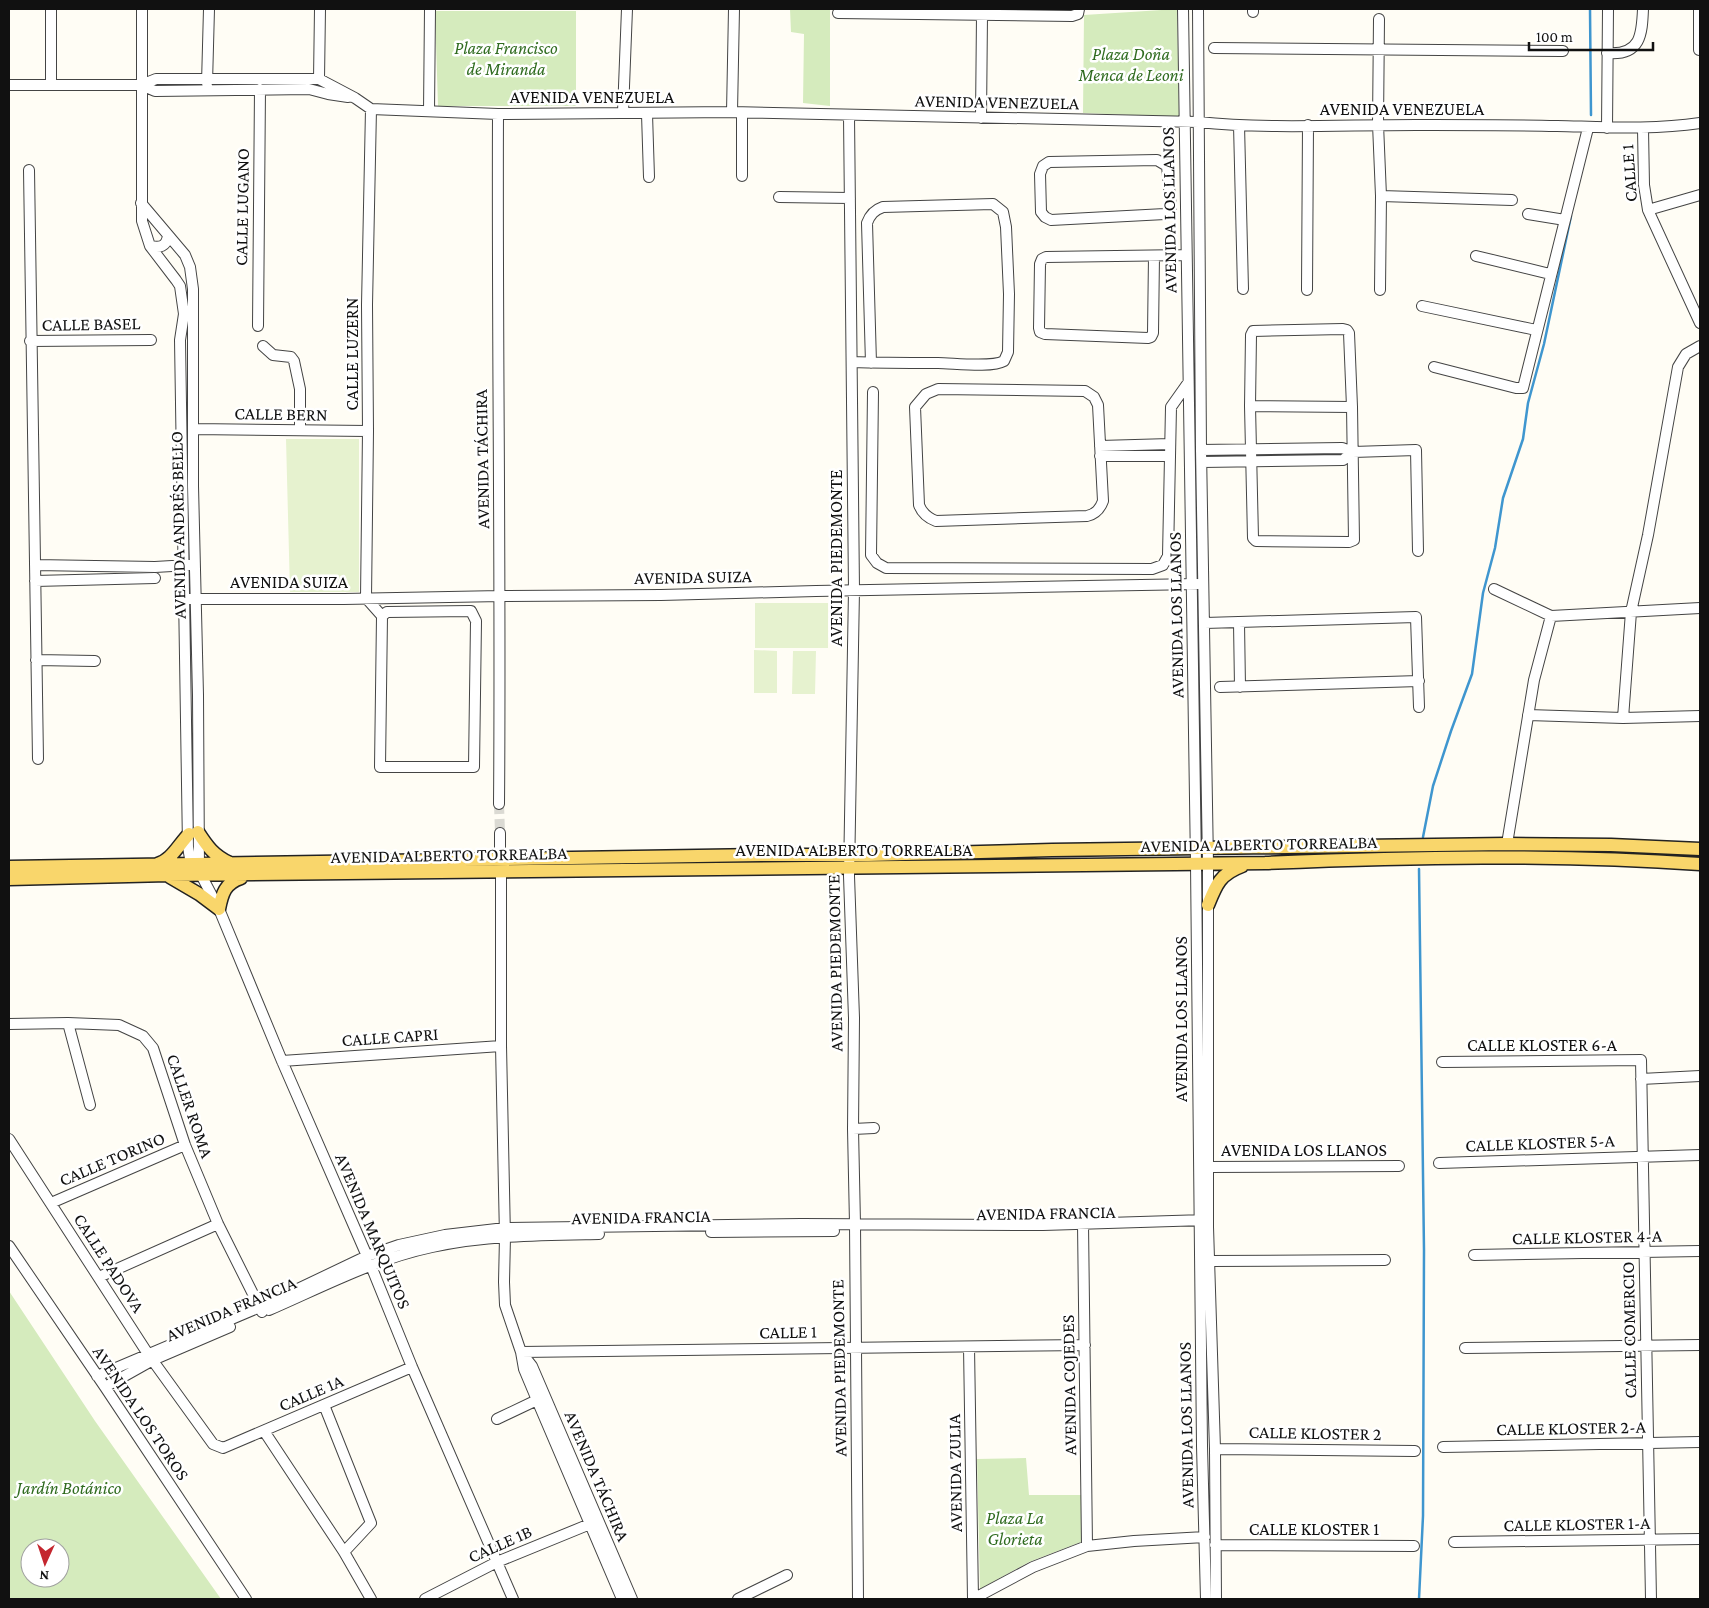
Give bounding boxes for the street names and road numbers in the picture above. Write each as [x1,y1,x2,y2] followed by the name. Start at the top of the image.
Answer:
[510,87,675,107] street label: AVENIDA VENEZUELA
[915,91,1080,113] street label: AVENIDA VENEZUELA
[1320,99,1485,119] street label: AVENIDA VENEZUELA
[1158,127,1180,293] street label: AVENIDA LOS LLANOS
[1617,143,1641,203] street label: CALLE 1
[231,148,253,266] street label: CALLE LUGANO
[342,297,362,411] street label: CALLE LUZERN
[41,313,141,335] street label: CALLE BASEL
[471,388,493,529] street label: AVENIDA TÁCHIRA
[234,403,328,425] street label: CALLE BERN
[166,431,190,619] street label: AVENIDA ANDRÉS BELLO
[826,469,846,647] street label: AVENIDA PIEDEMONTE
[1165,532,1187,698] street label: AVENIDA LOS LLANOS
[634,566,753,588] street label: AVENIDA SUIZA
[230,572,349,592] street label: AVENIDA SUIZA
[1140,832,1378,856] street label: AVENIDA ALBERTO TORREALBA
[736,840,973,860] street label: AVENIDA ALBERTO TORREALBA
[330,843,568,867] street label: AVENIDA ALBERTO TORREALBA
[823,874,847,1052] street label: AVENIDA PIEDEMONTE
[1171,936,1191,1102] street label: AVENIDA LOS LLANOS
[341,1024,439,1050] street label: CALLE CAPRI
[1467,1035,1618,1055] street label: CALLE KLOSTER 6-A
[163,1051,217,1161] street label: CALLER ROMA
[56,1128,168,1190] street label: CALLE TORINO
[1465,1130,1616,1156] street label: CALLE KLOSTER 5-A
[1221,1140,1387,1160] street label: AVENIDA LOS LLANOS
[331,1150,415,1312] street label: AVENIDA MARQUITOS
[976,1202,1117,1224] street label: AVENIDA FRANCIA
[571,1206,712,1228] street label: AVENIDA FRANCIA
[70,1210,149,1317] street label: CALLE PADOVA
[1512,1226,1663,1248] street label: CALLE KLOSTER 4-A
[1618,1261,1640,1399] street label: CALLE COMERCIO
[163,1272,300,1345] street label: AVENIDA FRANCIA
[827,1279,851,1457] street label: AVENIDA PIEDEMONTE
[1058,1314,1080,1456] street label: AVENIDA COJEDES
[759,1321,817,1343] street label: CALLE 1
[89,1342,193,1484] street label: AVENIDA LOS TOROS
[1175,1342,1197,1508] street label: AVENIDA LOS LLANOS
[276,1370,347,1415] street label: CALLE 1A
[561,1408,634,1545] street label: AVENIDA TÁCHIRA
[944,1413,966,1532] street label: AVENIDA ZULIA
[1496,1417,1647,1439] street label: CALLE KLOSTER 2-A
[1248,1422,1382,1444] street label: CALLE KLOSTER 2
[1503,1513,1651,1535] street label: CALLE KLOSTER 1-A
[1249,1519,1379,1539] street label: CALLE KLOSTER 1
[465,1521,535,1567] street label: CALLE 1B

